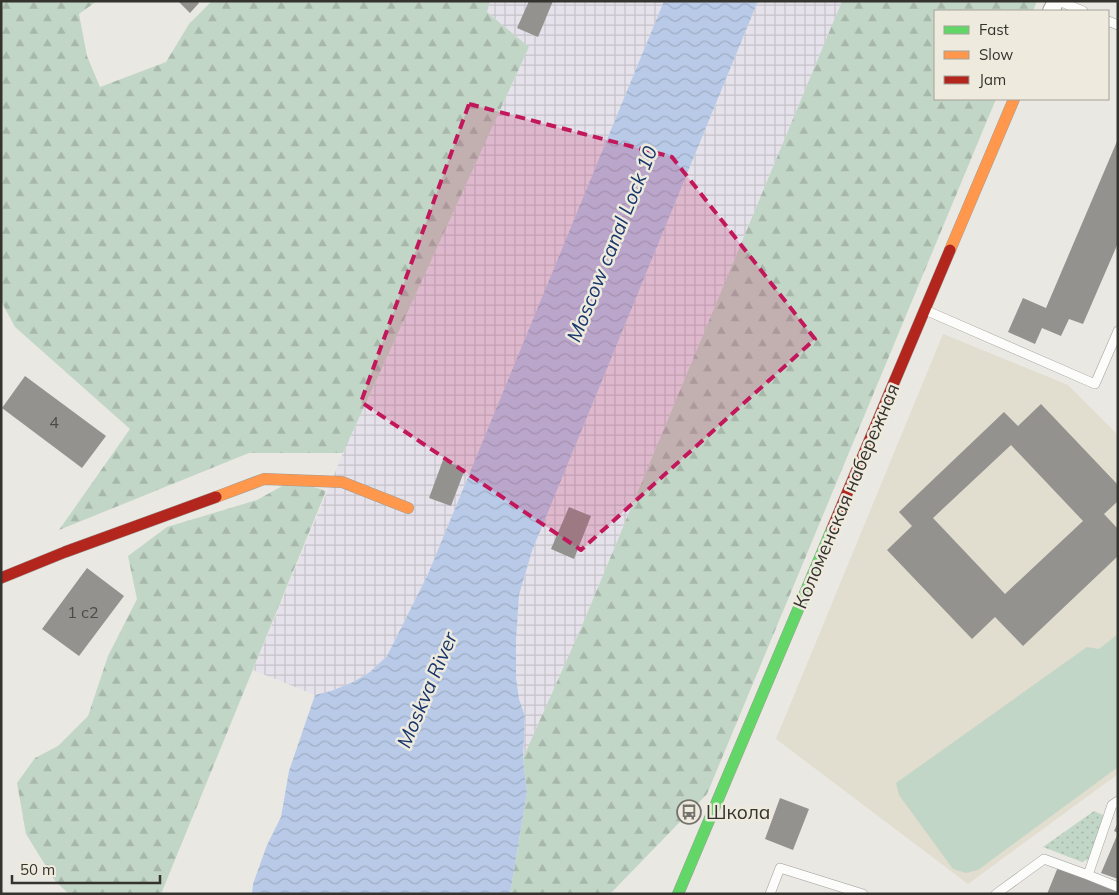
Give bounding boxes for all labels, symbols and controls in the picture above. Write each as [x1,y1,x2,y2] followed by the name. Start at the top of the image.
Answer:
[934,10,1109,100] legend
[979,20,1009,39] text: Fast
[979,45,1013,64] text: Slow
[979,70,1006,89] text: Jam
[561,142,662,345] water label: Moscow canal Lock 10
[788,380,904,612] street label: Коломенская набережная
[49,412,59,432] house number: 4
[67,602,99,622] house number: 1 с2
[391,627,462,751] water label: Moskva River
[676,799,702,825] bus stop icon: Школа
[706,800,770,824] place label: Школа
[12,852,160,884] scale bar
[20,860,55,879] text: 50 m

